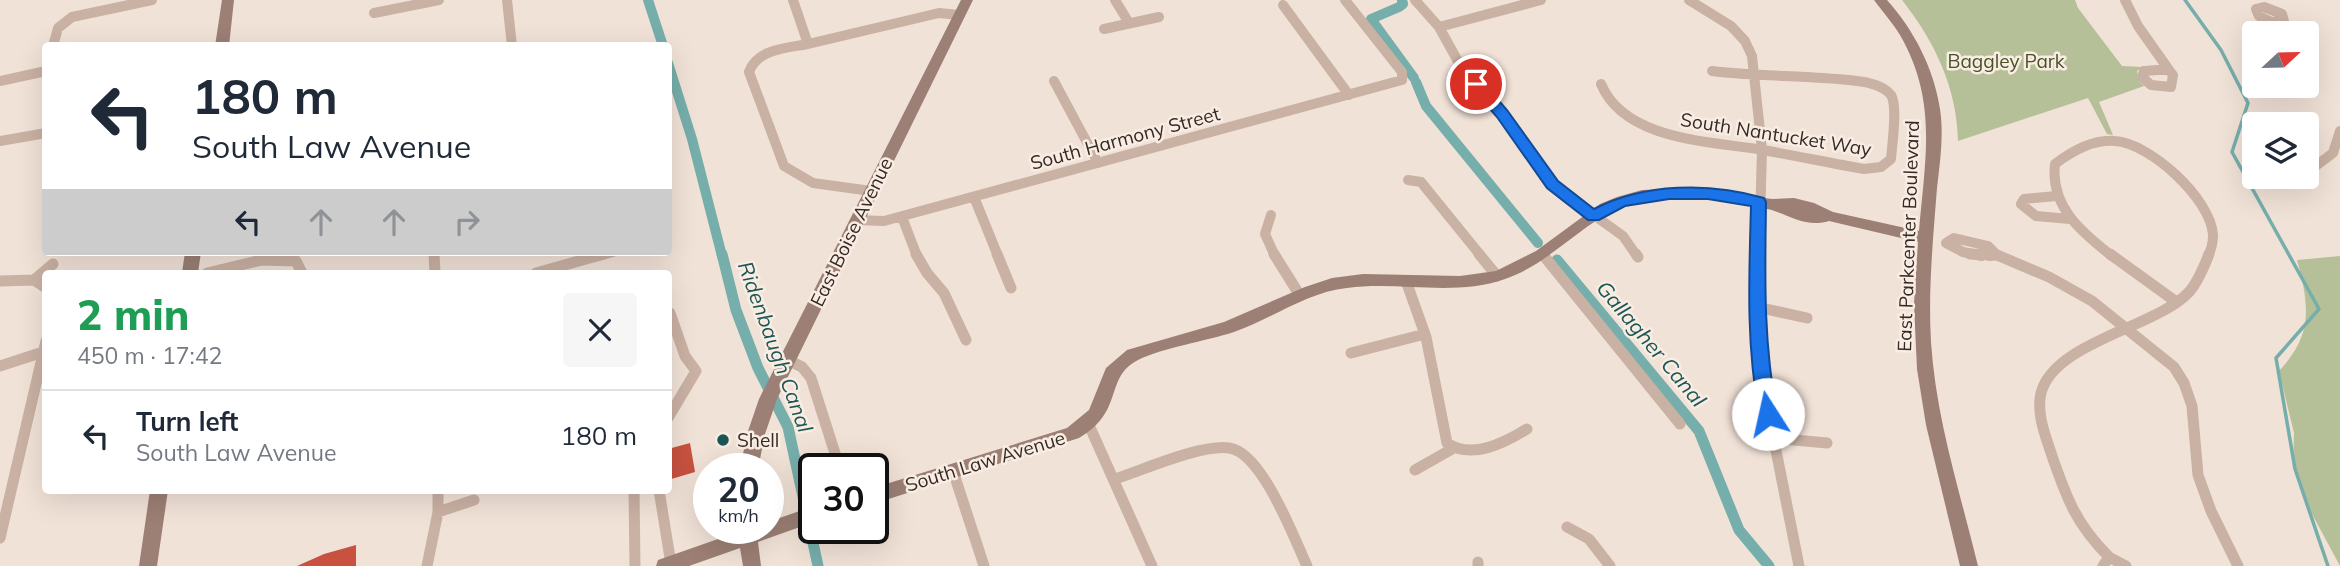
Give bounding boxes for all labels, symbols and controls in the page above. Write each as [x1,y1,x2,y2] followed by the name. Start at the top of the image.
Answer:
[2242,21,2319,98] north arrow
[2242,21,2319,189] map controls
[1947,49,2065,73] park label: Baggley Park
[1446,54,1506,114] pin
[192,65,338,126] text: 180 m
[1457,65,1495,103] icon: arrive
[77,70,168,161] icon: left
[1028,101,1223,175] street label: South Harmony Street
[1679,107,1873,161] street label: South Nantucket Way
[2242,112,2319,189] button: layers
[1892,120,1924,352] street label: East Parkcenter Boulevard
[192,126,471,166] text: South Law Avenue
[805,154,897,310] street label: East Boise Avenue
[229,203,267,241] icon: left
[302,203,340,241] icon: ahead
[375,203,413,241] icon: ahead
[448,203,486,241] icon: right
[733,258,819,436] water label: Ridenbaugh Canal
[1591,275,1712,412] water label: Gallagher Canal
[77,288,190,341] text: 2 min
[563,293,637,367] button: close
[77,341,222,370] text: 450 m · 17:42
[1731,377,1805,451] position arrow
[136,405,238,438] text: Turn left
[77,417,115,455] icon: left
[561,419,637,452] text: 180 m
[902,425,1068,497] street label: South Law Avenue
[737,428,779,452] place label: Shell
[715,432,731,448] marker: Shell
[136,438,337,467] text: South Law Avenue
[798,453,889,544] speed limit sign: 30
[717,467,760,511] text: 20
[718,504,759,527] text: km/h

